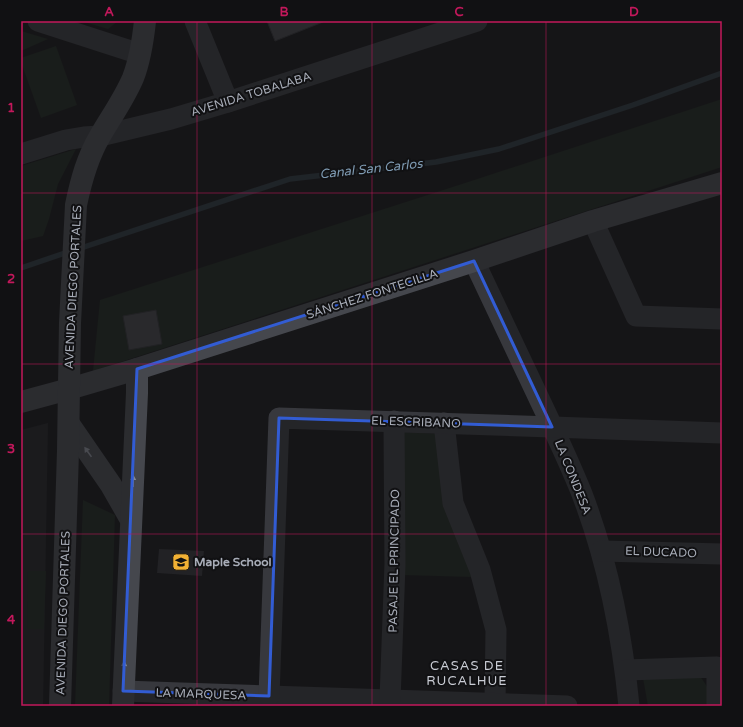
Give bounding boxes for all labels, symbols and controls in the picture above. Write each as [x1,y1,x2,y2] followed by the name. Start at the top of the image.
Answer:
[104,4,114,20] text: A
[279,4,289,20] text: B
[454,4,464,20] text: C
[629,4,639,20] text: D
[189,69,313,119] street label: AVENIDA TOBALABA
[7,100,15,116] text: 1
[319,156,424,182] water label: Canal San Carlos
[62,205,84,369] street label: AVENIDA DIEGO PORTALES
[304,266,440,322] street label: SÁNCHEZ FONTECILLA
[7,271,15,287] text: 2
[371,413,461,431] street label: EL ESCRIBANO
[552,438,594,516] street label: LA CONDESA
[7,441,15,457] text: 3
[84,446,92,457] one-way arrow
[130,474,136,487] one-way arrow
[386,489,402,633] street label: PASAJE EL PRINCIPADO
[53,531,73,695] street label: AVENIDA DIEGO PORTALES
[625,544,697,560] street label: EL DUCADO
[171,552,191,572] school or university icon: Maple School
[194,555,272,570] place label: Maple School
[7,612,16,628] text: 4
[426,658,508,689] district label: CASAS DE RUCALHUE
[121,661,128,673] one-way arrow
[155,685,247,703] street label: LA MARQUESA

